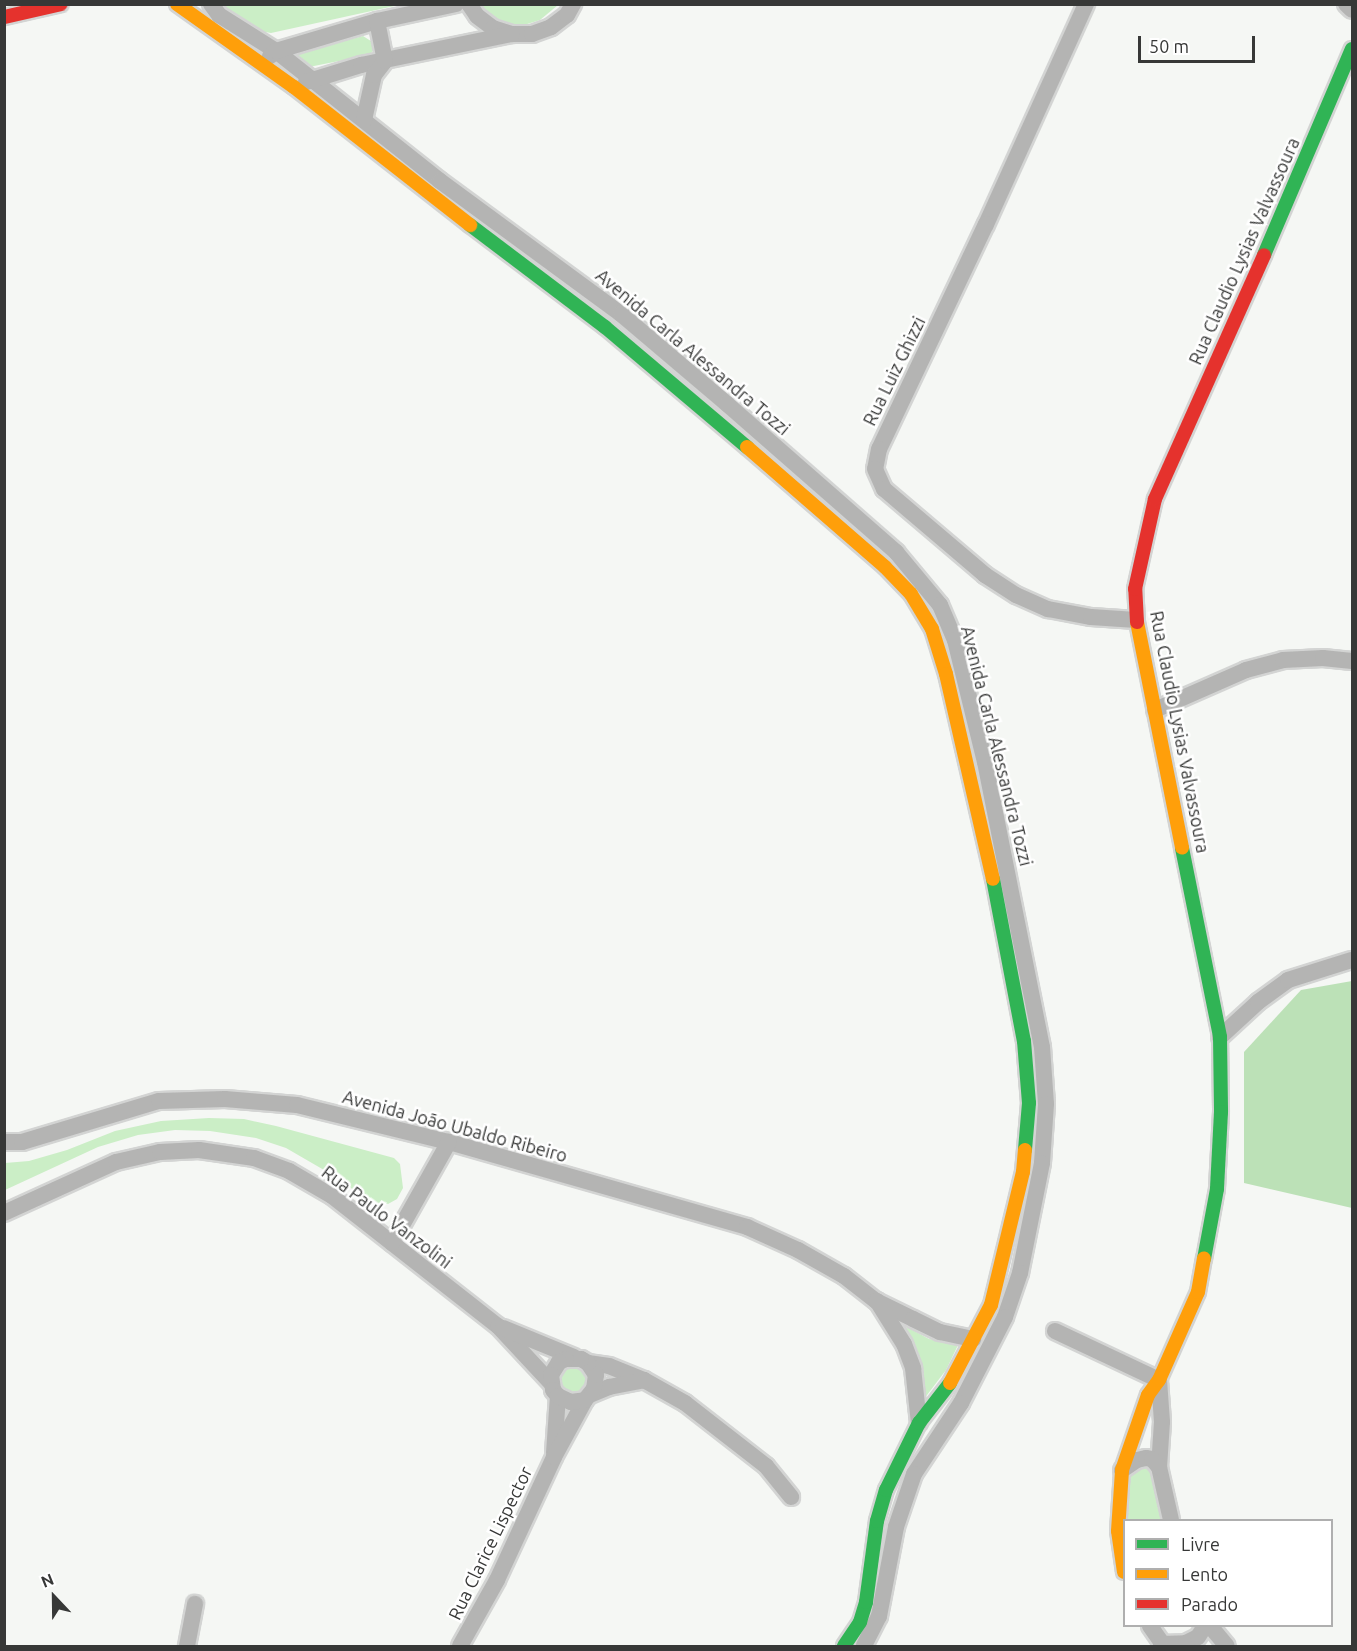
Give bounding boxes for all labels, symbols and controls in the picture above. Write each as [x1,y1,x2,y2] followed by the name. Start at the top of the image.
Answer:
[1141,24,1258,62] scale bar
[1149,36,1189,56] text: 50 m
[1184,134,1304,368] street label: Rua Claudio Lysias Valvassoura
[592,264,794,440] street label: Avenida Carla Alessandra Tozzi
[858,313,930,429] street label: Rua Luiz Ghizzi
[1146,609,1214,855] street label: Rua Claudio Lysias Valvassoura
[957,624,1037,868] street label: Avenida Carla Alessandra Tozzi
[340,1086,570,1166] street label: Avenida João Ubaldo Ribeiro
[318,1161,456,1273] street label: Rua Paulo Vanzolini
[443,1463,537,1623] street label: Rua Clarice Lispector
[1123,1519,1333,1627] legend
[1181,1534,1220,1554] text: Livre
[1181,1564,1228,1584] text: Lento
[24,1567,84,1627] north arrow
[38,1570,56,1591] text: N
[1181,1594,1238,1614] text: Parado

